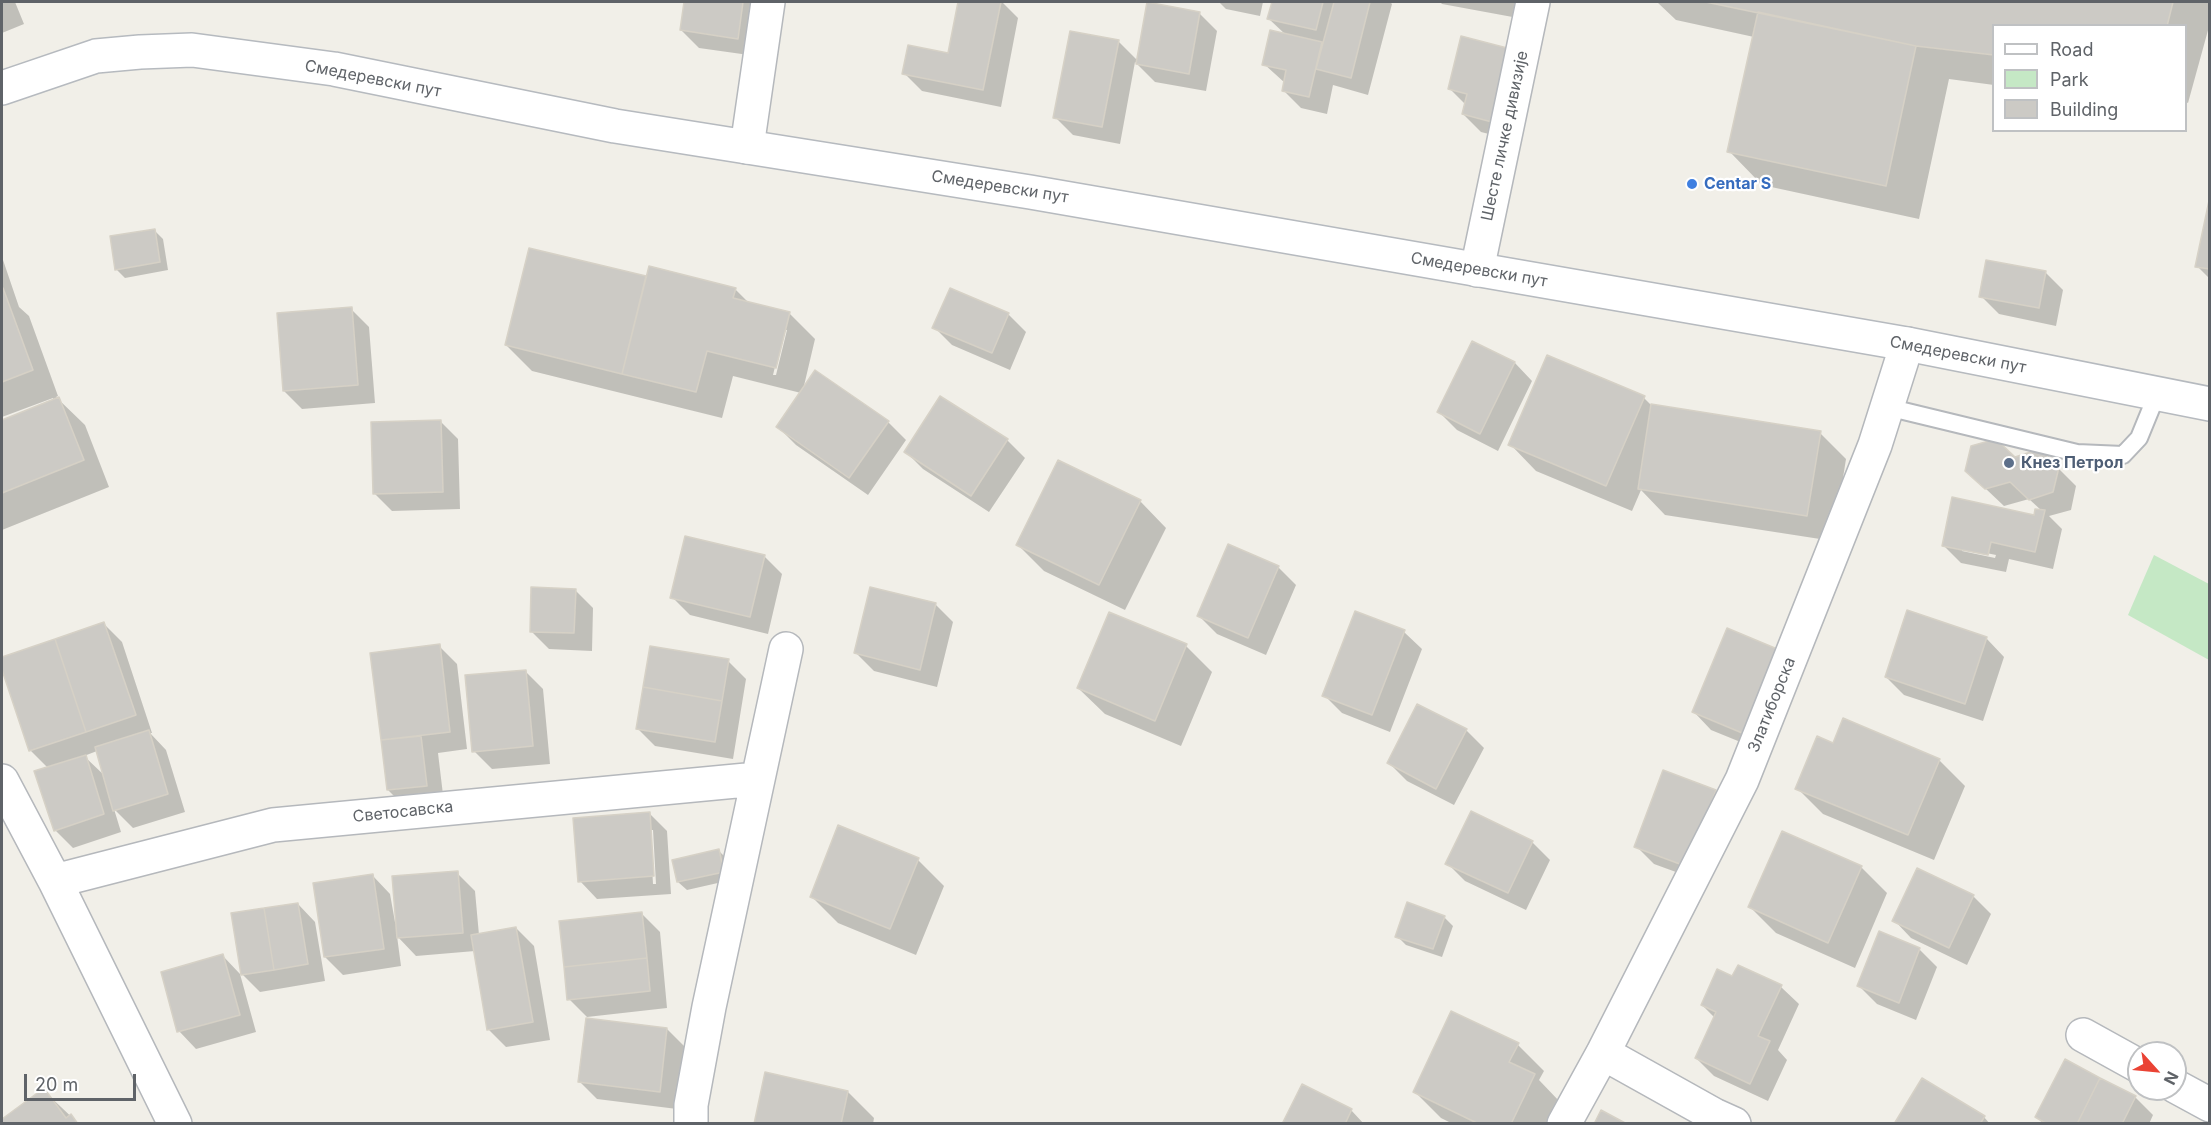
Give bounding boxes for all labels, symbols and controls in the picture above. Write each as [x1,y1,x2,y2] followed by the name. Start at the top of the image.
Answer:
[1992,24,2187,132] legend
[2050,39,2093,60] text: Road
[1478,49,1532,223] street label: Шесте личке дивизије
[303,56,443,102] street label: Смедеревски пут
[2050,69,2089,90] text: Park
[2050,99,2118,120] text: Building
[930,167,1070,207] street label: Смедеревски пут
[1704,174,1771,194] place label: Centar S
[1685,177,1699,191] marker: Centar S
[1409,249,1549,291] street label: Смедеревски пут
[1888,332,2028,378] street label: Смедеревски пут
[2021,453,2123,473] place label: Кнез Петрол
[2002,456,2016,470] marker: Кнез Петрол
[1744,655,1800,755] street label: Златиборска
[352,797,454,827] street label: Светосавска
[2127,1041,2187,1101] north arrow
[27,1062,140,1100] scale bar
[2160,1068,2183,1088] text: N
[35,1074,78,1095] text: 20 m

